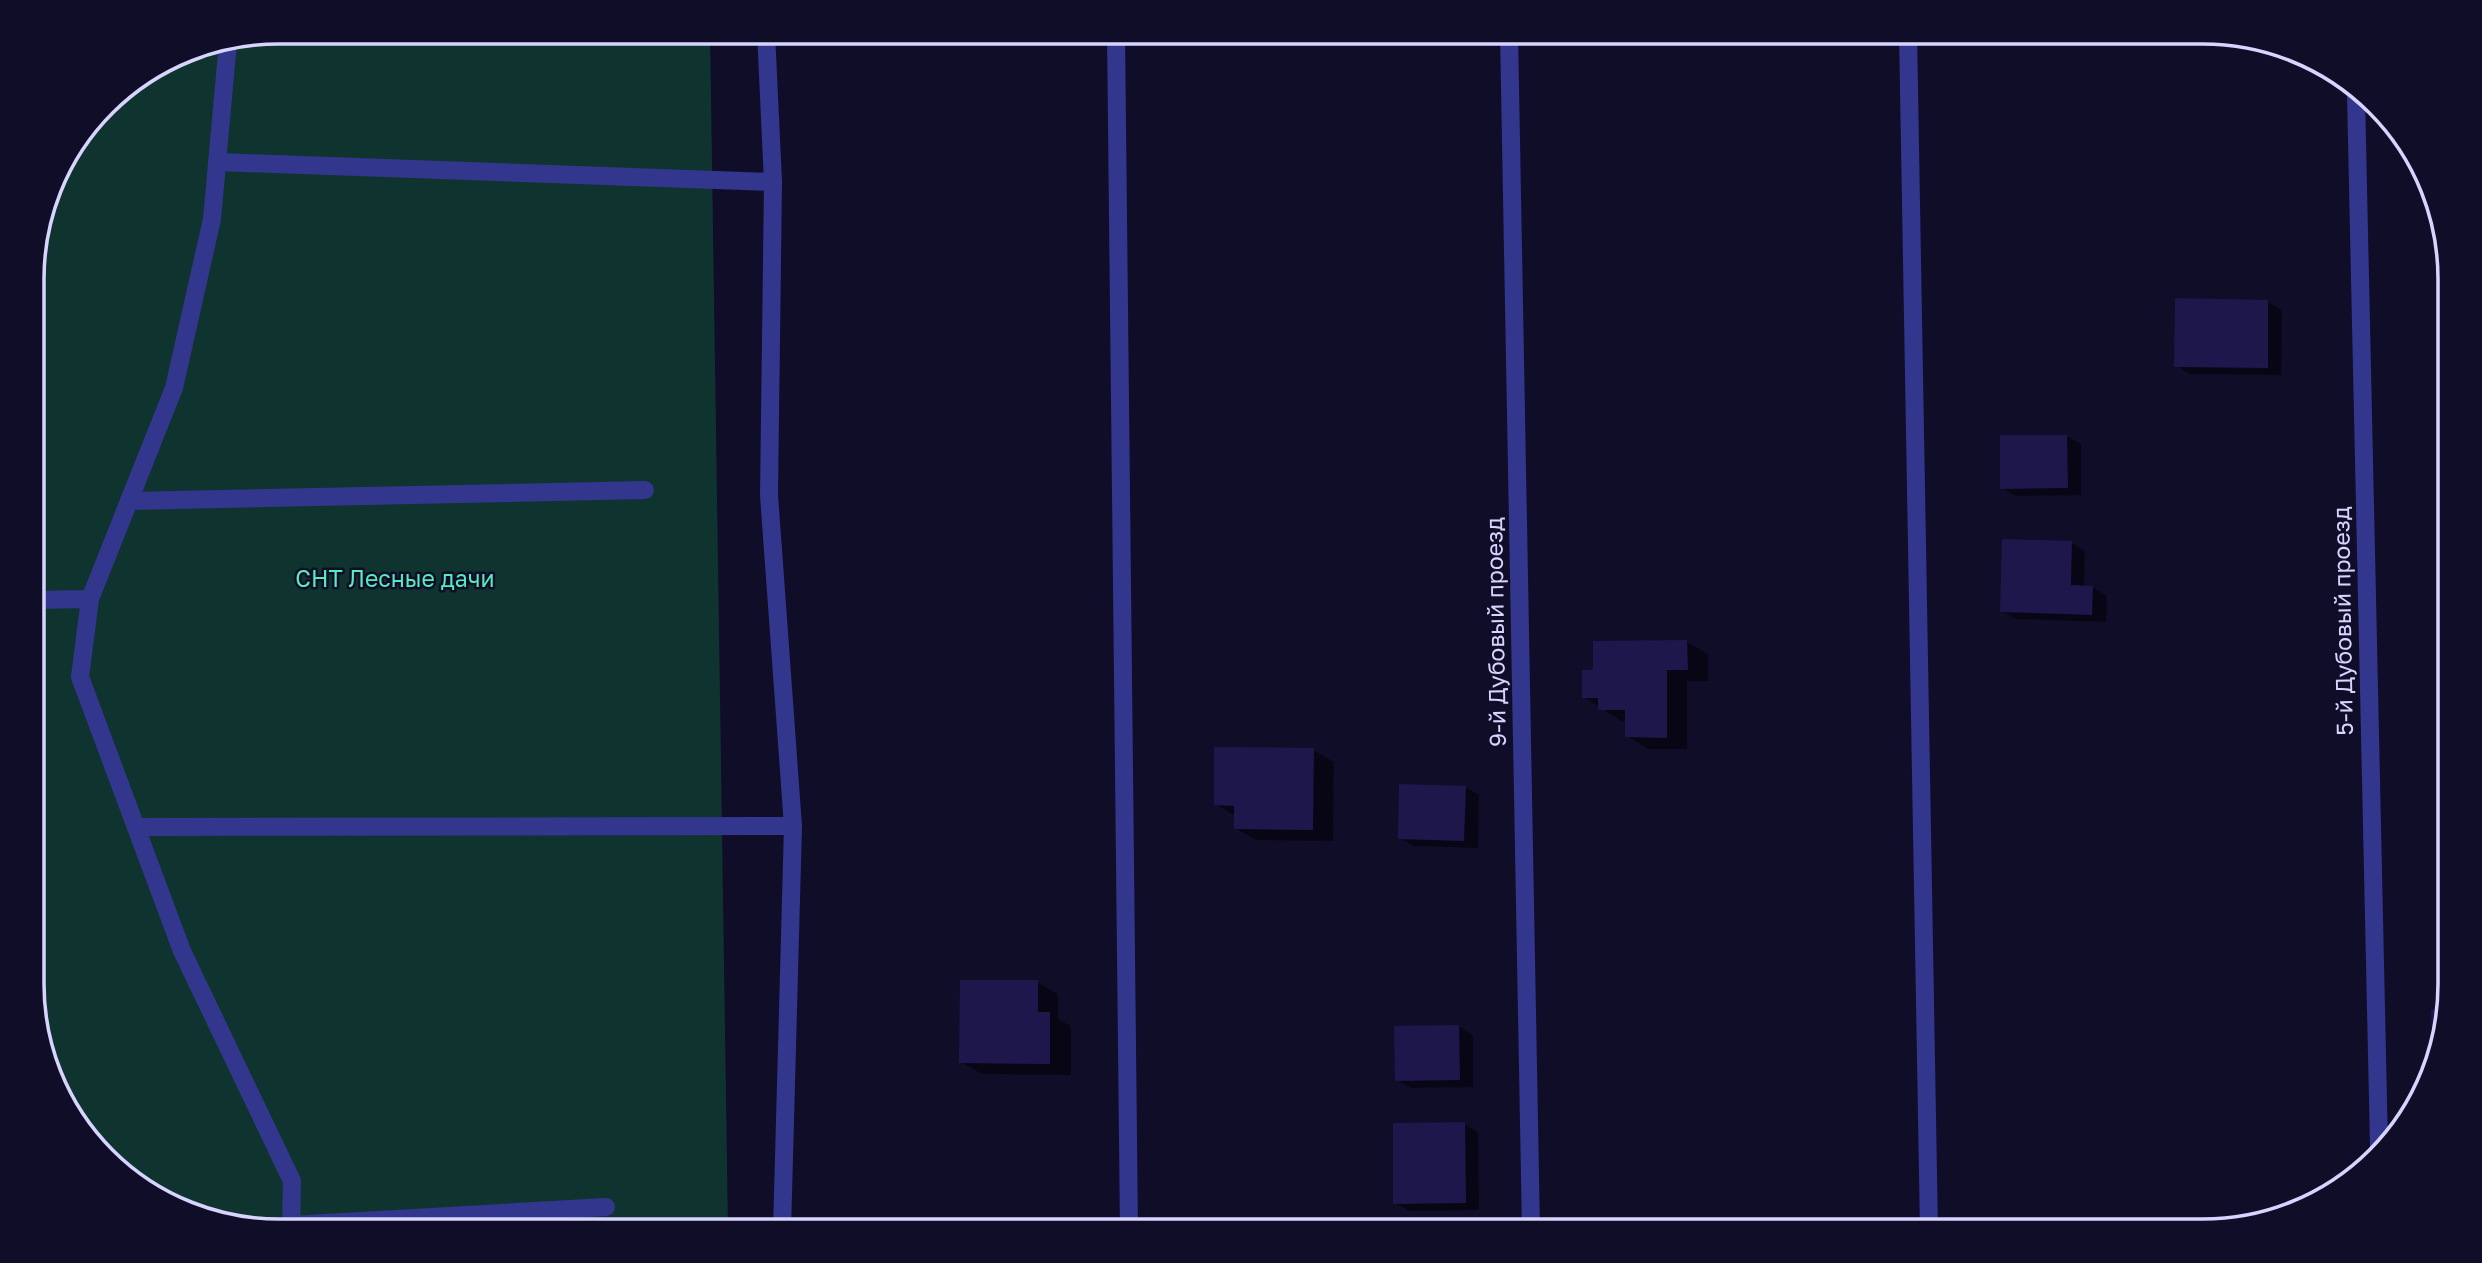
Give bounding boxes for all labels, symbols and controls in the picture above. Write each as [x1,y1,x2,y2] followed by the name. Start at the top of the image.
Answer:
[2326,506,2358,736] street label: 5-й Дубовый проезд
[1479,517,1511,747] street label: 9-й Дубовый проезд
[295,564,495,592] park label: СНТ Лесные дачи

